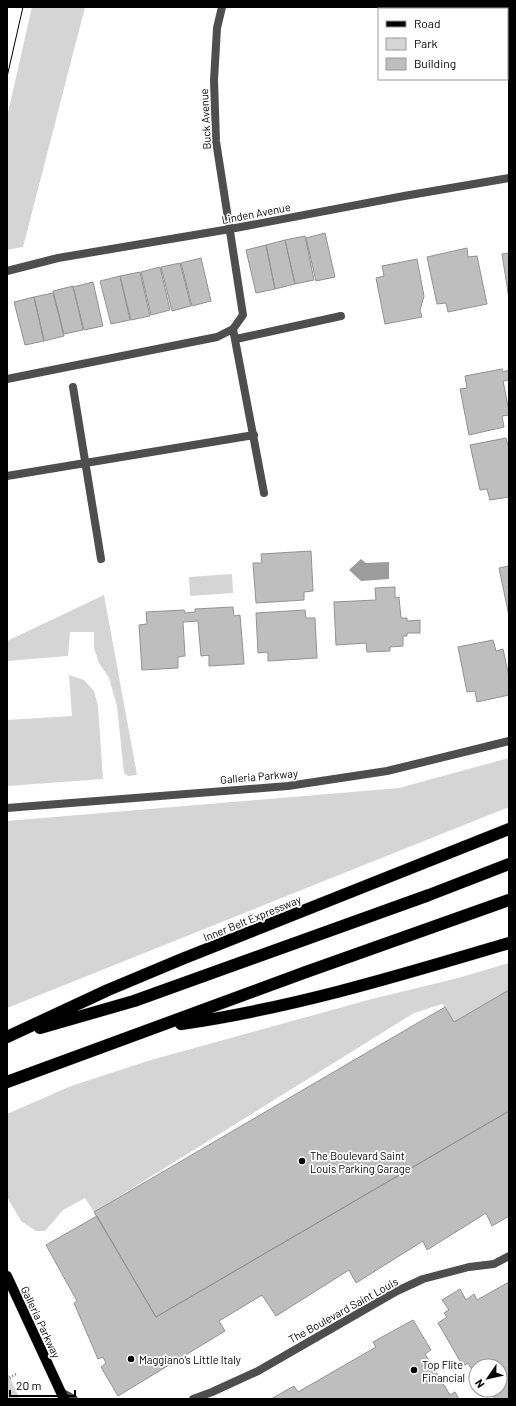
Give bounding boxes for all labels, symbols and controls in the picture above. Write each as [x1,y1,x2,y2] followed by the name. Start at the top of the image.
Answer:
[378,8,508,80] legend
[414,16,441,30] text: Road
[414,36,438,50] text: Park
[414,56,456,70] text: Building
[197,88,213,150] street label: Buck Avenue
[220,200,292,226] street label: Linden Avenue
[220,766,298,786] street label: Galleria Parkway
[201,892,303,944] street label: Inner Belt Expressway
[310,1149,411,1175] place label: The Boulevard Saint Louis Parking Garage
[297,1156,307,1166] marker: The Boulevard Saint Louis Parking Garage
[286,1274,400,1346] street label: The Boulevard Saint Louis
[19,1284,63,1360] street label: Galleria Parkway
[139,1353,241,1366] place label: Maggiano's Little Italy
[126,1354,136,1364] marker: Maggiano's Little Italy
[422,1358,465,1384] place label: Top Flite Financial
[468,1358,508,1398] north arrow
[409,1365,419,1375] marker: Top Flite Financial
[10,1372,75,1398] scale bar
[472,1377,487,1391] text: N
[16,1378,42,1392] text: 20 m

